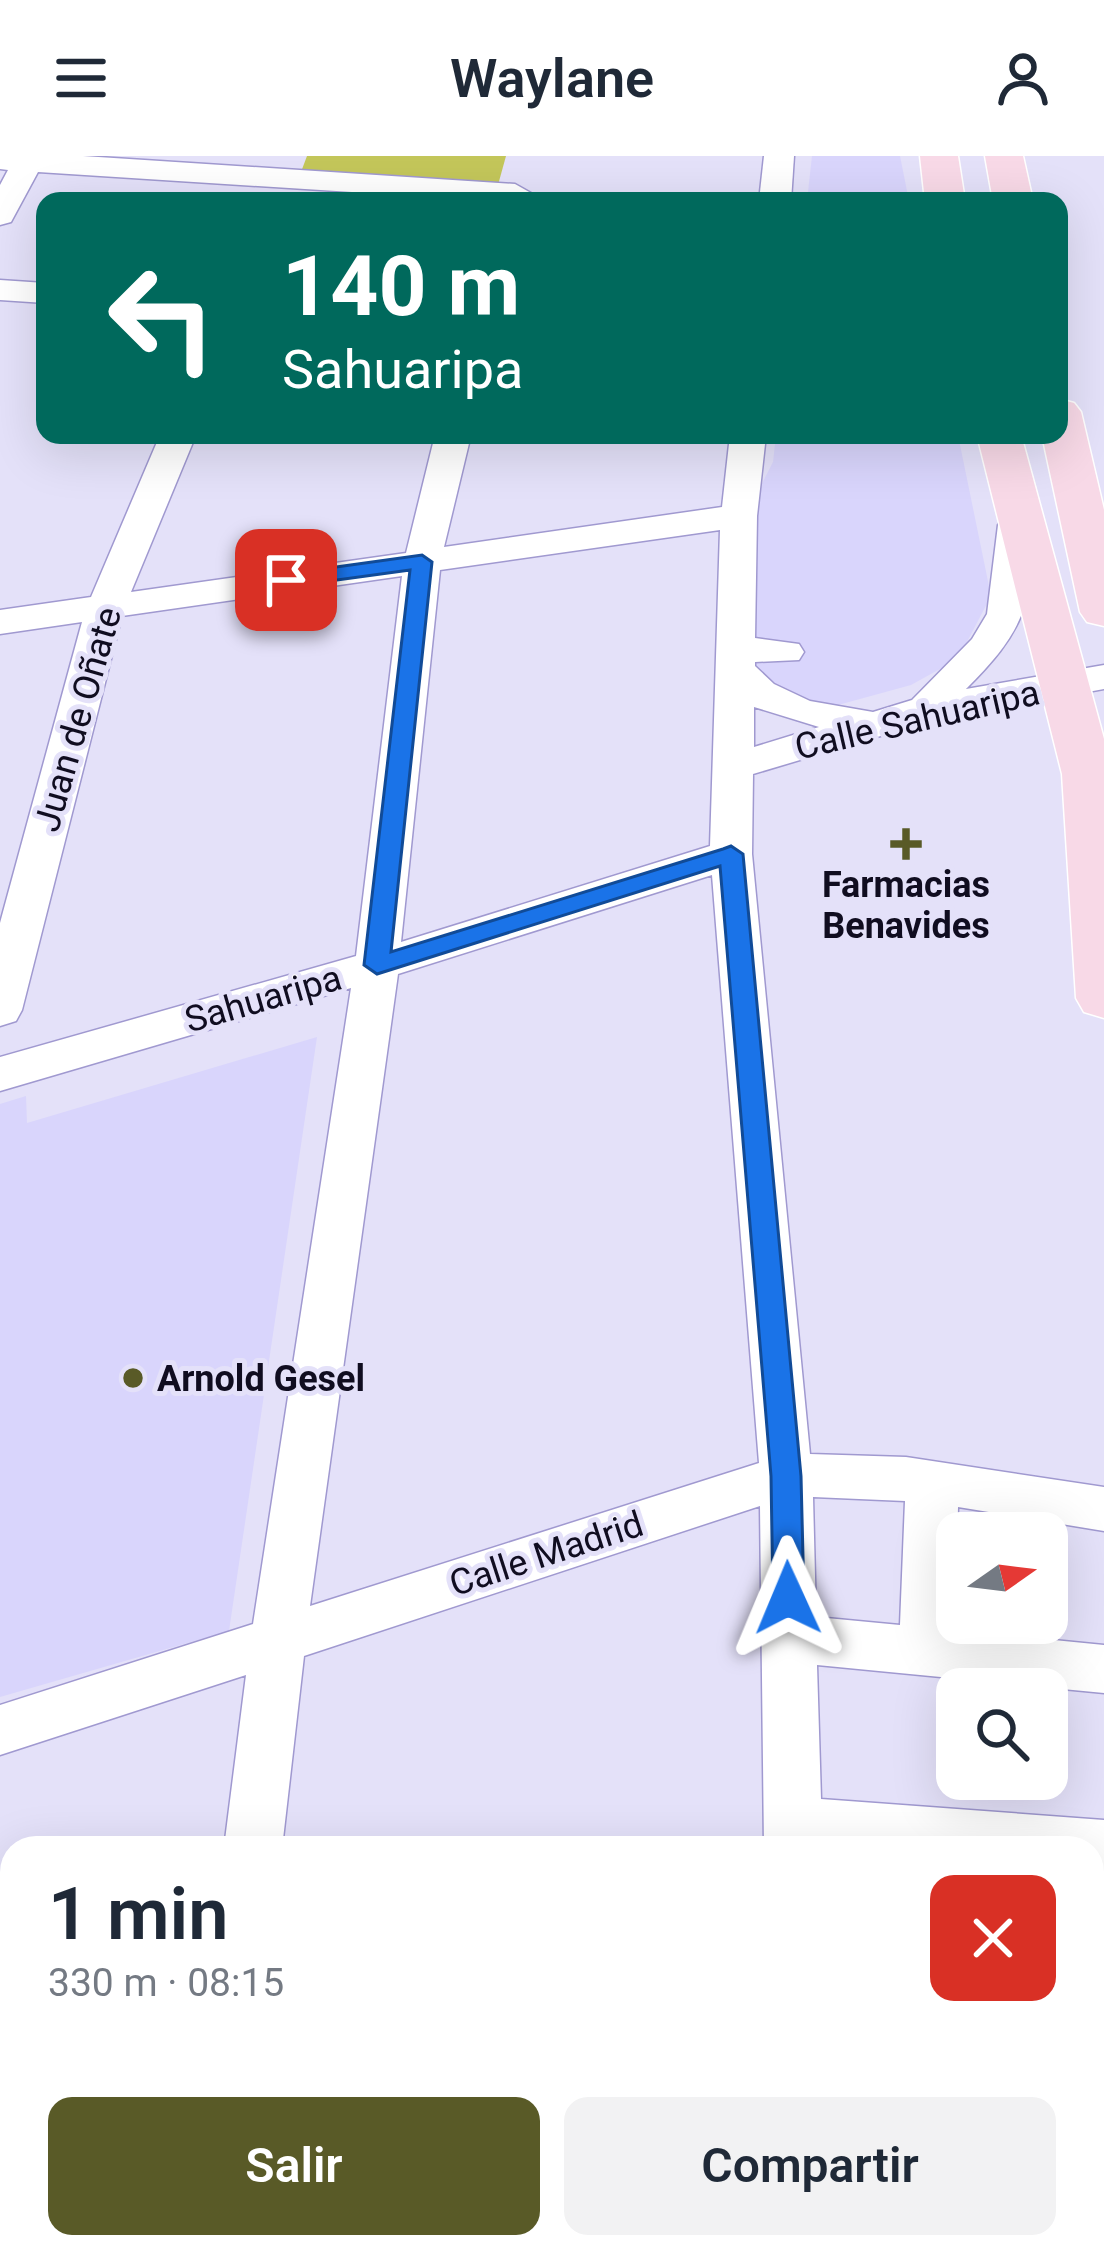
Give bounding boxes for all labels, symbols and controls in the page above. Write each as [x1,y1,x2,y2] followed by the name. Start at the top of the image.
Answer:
[48,45,114,111] icon: menu
[990,45,1056,111] icon: person
[450,47,654,110] text: Waylane
[282,237,520,336] text: 140 m
[84,240,240,396] icon: left
[282,338,523,401] text: Sahuaripa
[235,529,337,631] pin
[253,547,319,613] icon: arrive
[26,602,130,836] street label: Juan de Oñate
[791,671,1044,769] street label: Calle Sahuaripa
[893,831,919,857] marker: Farmacias Benavides
[822,864,990,947] place label: Farmacias Benavides
[180,957,346,1041] street label: Sahuaripa
[157,1358,365,1400] place label: Arnold Gesel
[120,1365,146,1391] marker: Arnold Gesel
[444,1503,648,1605] street label: Calle Madrid
[936,1512,1068,1644] north arrow
[936,1512,1068,1800] map controls
[725,1535,851,1661] position arrow
[936,1668,1068,1800] button: search
[48,1872,229,1957] text: 1 min
[930,1875,1056,2001] button: close
[48,1960,284,2006] text: 330 m · 08:15
[48,2097,540,2235] button: Salir
[564,2097,1056,2235] button: Compartir

